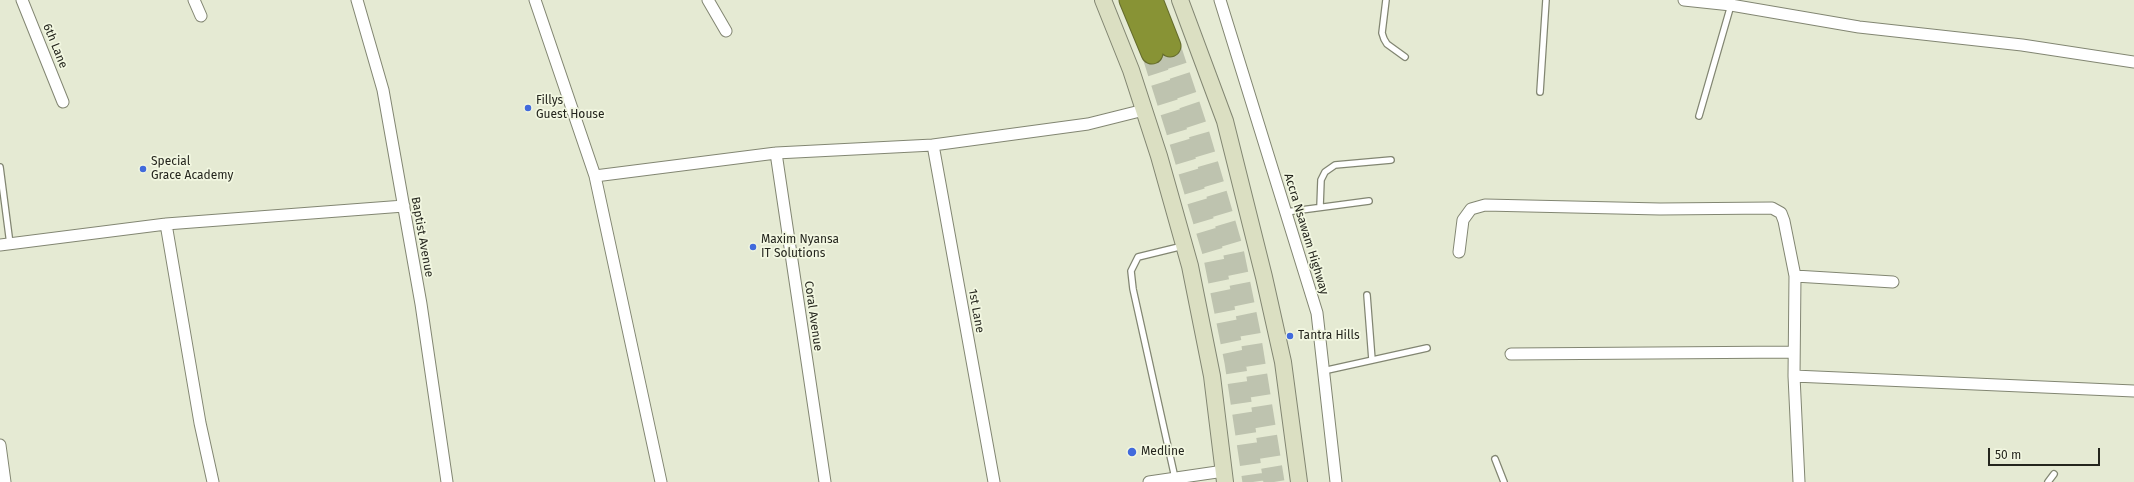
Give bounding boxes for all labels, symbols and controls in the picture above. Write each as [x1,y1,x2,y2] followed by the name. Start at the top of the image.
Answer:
[40,22,70,70] street label: 6th Lane
[536,94,605,122] place label: Fillys Guest House
[523,103,533,113] marker: Fillys Guest House
[151,155,233,183] place label: Special Grace Academy
[138,164,148,174] marker: Special Grace Academy
[1281,172,1331,296] street label: Accra Nsawam Highway
[408,196,436,278] street label: Baptist Avenue
[761,233,839,261] place label: Maxim Nyansa IT Solutions
[748,242,758,252] marker: Maxim Nyansa IT Solutions
[801,280,825,352] street label: Coral Avenue
[965,288,987,334] street label: 1st Lane
[1298,329,1360,343] place label: Tantra Hills
[1285,331,1295,341] marker: Tantra Hills
[1990,440,2102,466] scale bar
[1141,445,1185,459] place label: Medline
[1126,446,1138,458] marker: Medline
[1995,448,2021,462] text: 50 m

